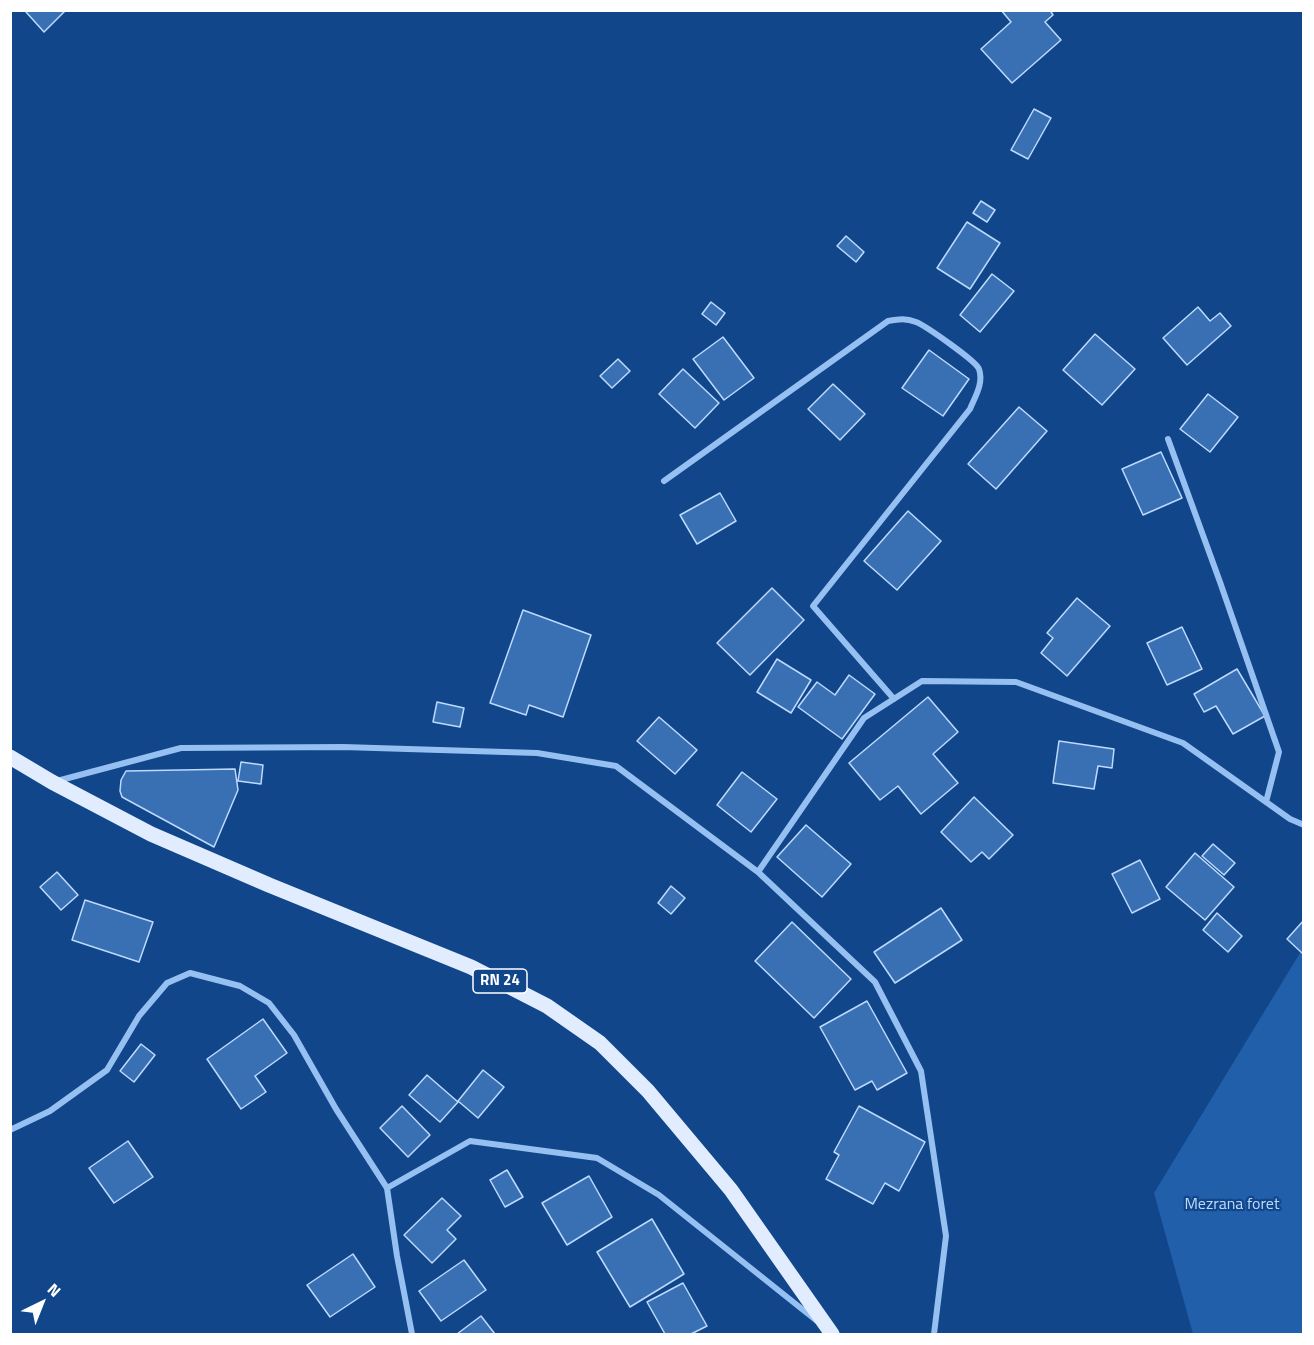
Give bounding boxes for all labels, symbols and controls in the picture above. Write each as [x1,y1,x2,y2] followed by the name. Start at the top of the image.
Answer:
[473,969,527,993] road number: RN 24
[1184,1195,1280,1215] park label: Mezrana foret
[12,1273,72,1333] north arrow
[42,1277,67,1302] text: N

